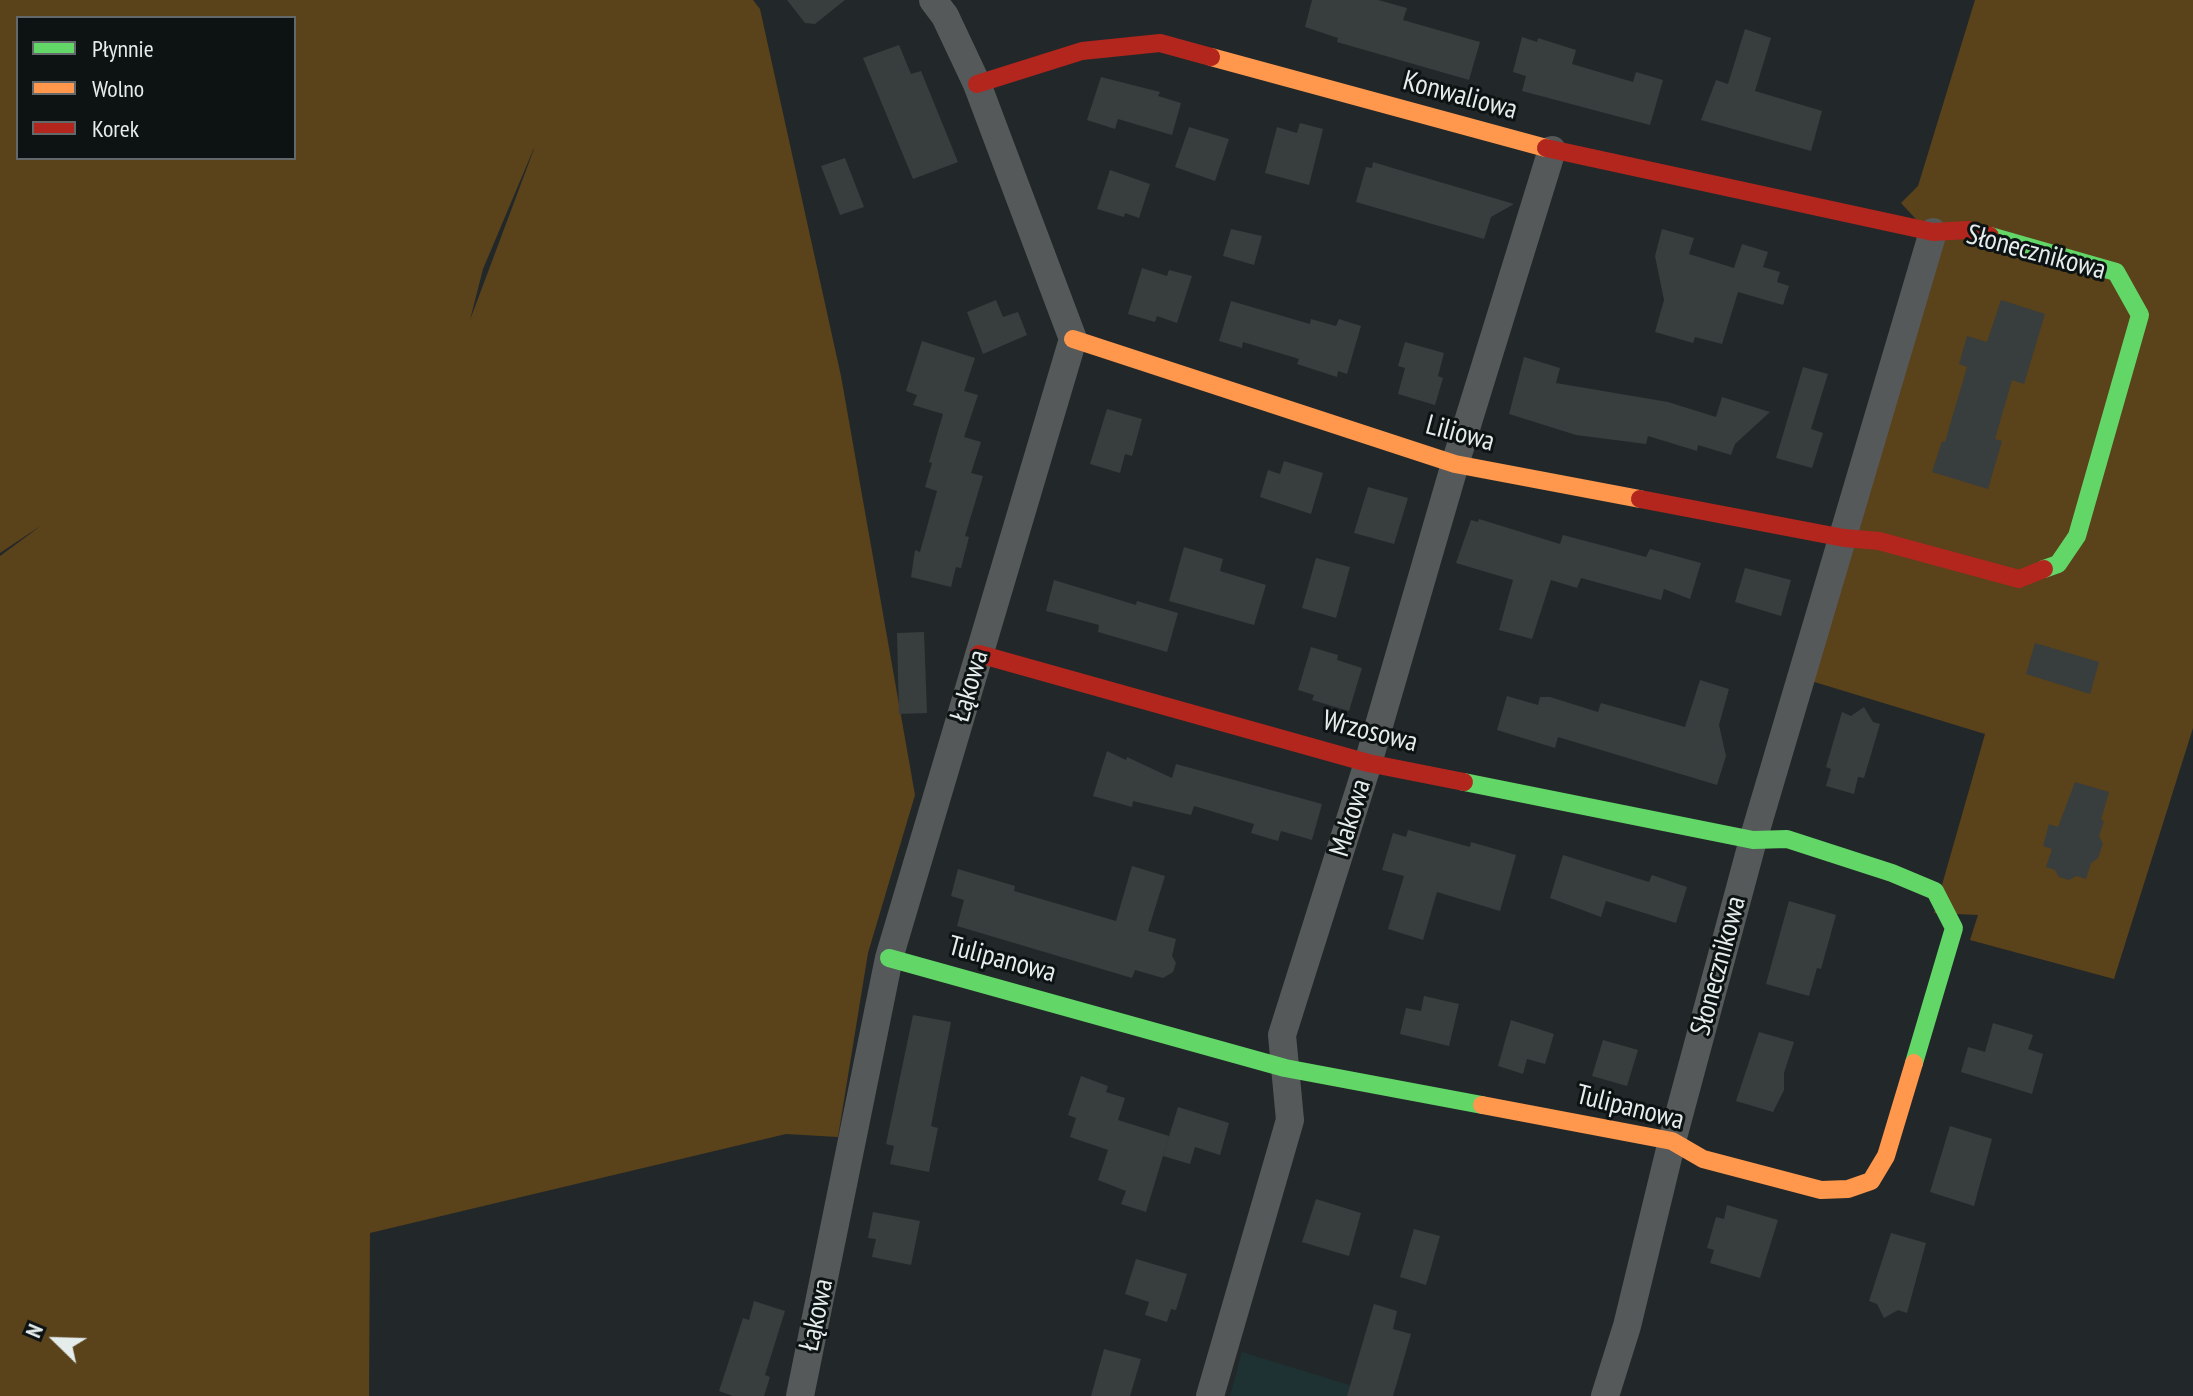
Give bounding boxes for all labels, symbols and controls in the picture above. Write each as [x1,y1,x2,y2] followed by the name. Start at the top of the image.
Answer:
[16,16,296,160] legend
[92,33,154,64] text: Płynnie
[1399,65,1521,127] street label: Konwaliowa
[92,73,144,104] text: Wolno
[92,113,139,144] text: Korek
[1963,218,2109,288] street label: Słonecznikowa
[1422,409,1498,459] street label: Liliowa
[944,646,996,726] street label: Łąkowa
[1319,704,1421,760] street label: Wrzosowa
[1323,775,1379,861] street label: Makowa
[1684,893,1754,1039] street label: Słonecznikowa
[944,930,1060,990] street label: Tulipanowa
[1573,1078,1687,1138] street label: Tulipanowa
[793,1276,841,1354] street label: Łąkowa
[16,1300,96,1380] north arrow
[19,1320,49,1342] text: N

